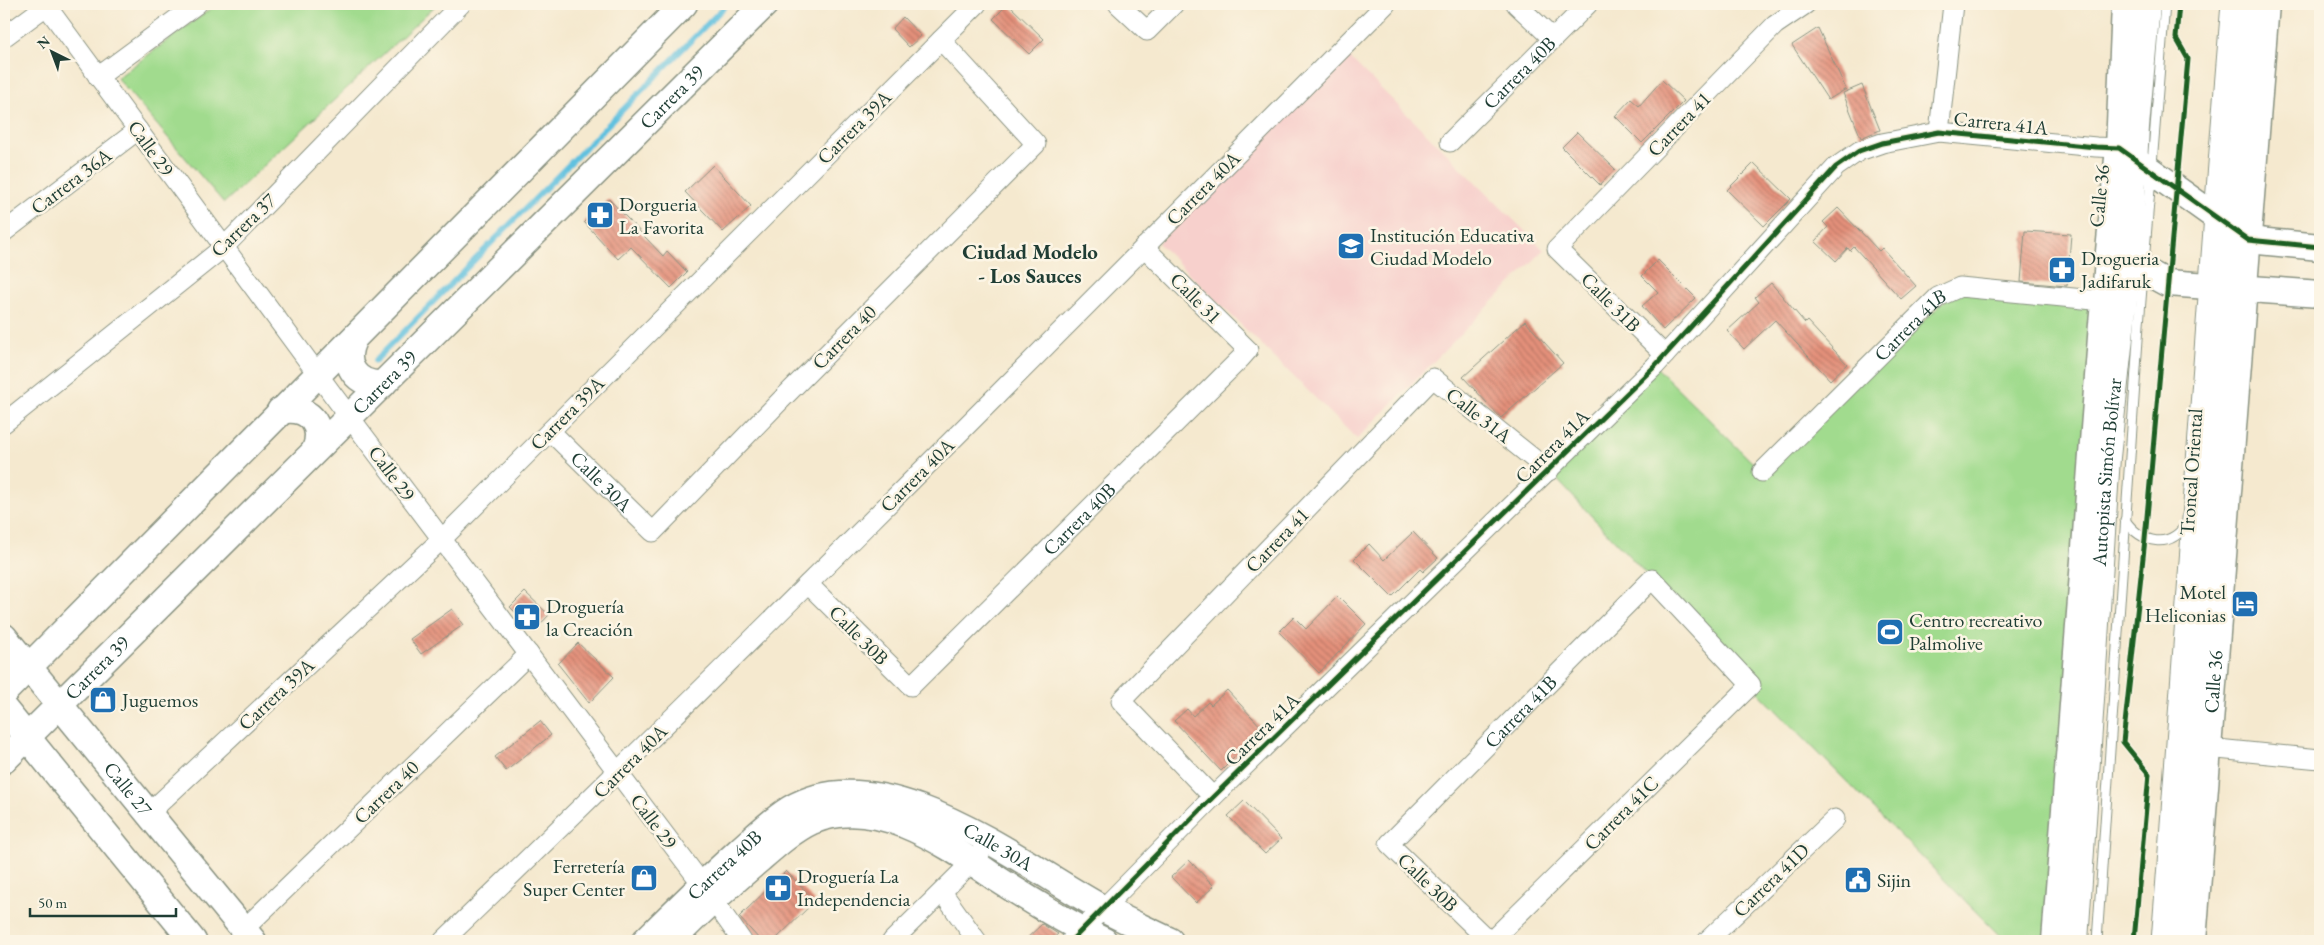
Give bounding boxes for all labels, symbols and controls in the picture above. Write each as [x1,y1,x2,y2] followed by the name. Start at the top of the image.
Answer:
[28,28,78,78] north arrow
[33,31,54,53] text: N
[1477,31,1561,115] street label: Carrera 40B
[634,59,710,135] street label: Carrera 39
[811,84,897,170] street label: Carrera 39A
[1641,86,1717,162] street label: Carrera 41
[1952,105,2050,141] street label: Carrera 41A
[122,115,180,181] street label: Calle 29
[25,142,117,220] street label: Carrera 36A
[1160,145,1246,231] street label: Carrera 40A
[2083,163,2115,229] street label: Calle 36
[205,187,282,263] street label: Carrera 37
[619,191,704,240] place label: Dorgueria La Favorita
[585,200,615,230] pharmacy icon: Dorgueria La Favorita
[1370,222,1534,271] place label: Institución Educativa Ciudad Modelo
[1336,231,1366,261] school or university icon: Institución Educativa Ciudad Modelo
[962,238,1098,289] district label: Ciudad Modelo - Los Sauces
[2079,245,2159,294] place label: Drogueria Jadifaruk
[2047,255,2077,285] pharmacy icon: Drogueria Jadifaruk
[1575,266,1647,338] street label: Calle 31B
[1165,267,1227,329] street label: Calle 31
[1868,282,1950,367] street label: Carrera 41B
[806,299,882,375] street label: Carrera 40
[346,344,423,420] street label: Carrera 39
[524,370,610,456] street label: Carrera 39A
[2086,376,2128,568] street label: Autopista Simón Bolívar
[1441,381,1517,449] street label: Calle 31A
[1509,403,1595,489] street label: Carrera 41A
[2174,407,2208,536] street label: Troncal Oriental
[874,432,960,518] street label: Carrera 40A
[363,440,422,506] street label: Calle 29
[565,445,638,518] street label: Calle 30A
[1037,477,1121,561] street label: Carrera 40B
[1239,502,1315,578] street label: Carrera 41
[2145,579,2226,628] place label: Motel Heliconias
[2230,589,2260,619] hotel icon: Motel Heliconias
[546,593,633,642] place label: Droguería la Creación
[823,599,895,671] street label: Calle 30B
[512,602,542,632] pharmacy icon: Droguería la Creación
[1909,607,2042,656] place label: Centro recreativo Palmolive
[1875,617,1905,647] sports icon: Centro recreativo Palmolive
[59,630,135,706] street label: Carrera 39
[2198,649,2229,714] street label: Calle 36
[232,652,320,736] street label: Carrera 39A
[1479,669,1562,754] street label: Carrera 41B
[88,685,118,715] shop icon: Juguemos
[120,687,198,713] place label: Juguemos
[1219,687,1305,771] street label: Carrera 41A
[587,718,673,804] street label: Carrera 40A
[348,754,425,830] street label: Carrera 40
[98,756,158,821] street label: Calle 27
[1578,770,1664,856] street label: Carrera 41C
[625,788,684,854] street label: Calle 29
[959,816,1038,877] street label: Calle 30A
[681,824,767,906] street label: Carrera 40B
[1727,837,1815,923] street label: Carrera 41D
[1392,847,1464,917] street label: Calle 30B
[523,853,625,902] place label: Ferretería Super Center
[629,863,659,893] shop icon: Ferretería Super Center
[797,863,911,912] place label: Droguería La Independencia
[1843,865,1873,895] public building icon: Sijin
[1877,867,1912,893] place label: Sijin
[763,873,793,903] pharmacy icon: Droguería La Independencia
[30,885,176,917] scale bar
[38,893,67,912] text: 50 m

